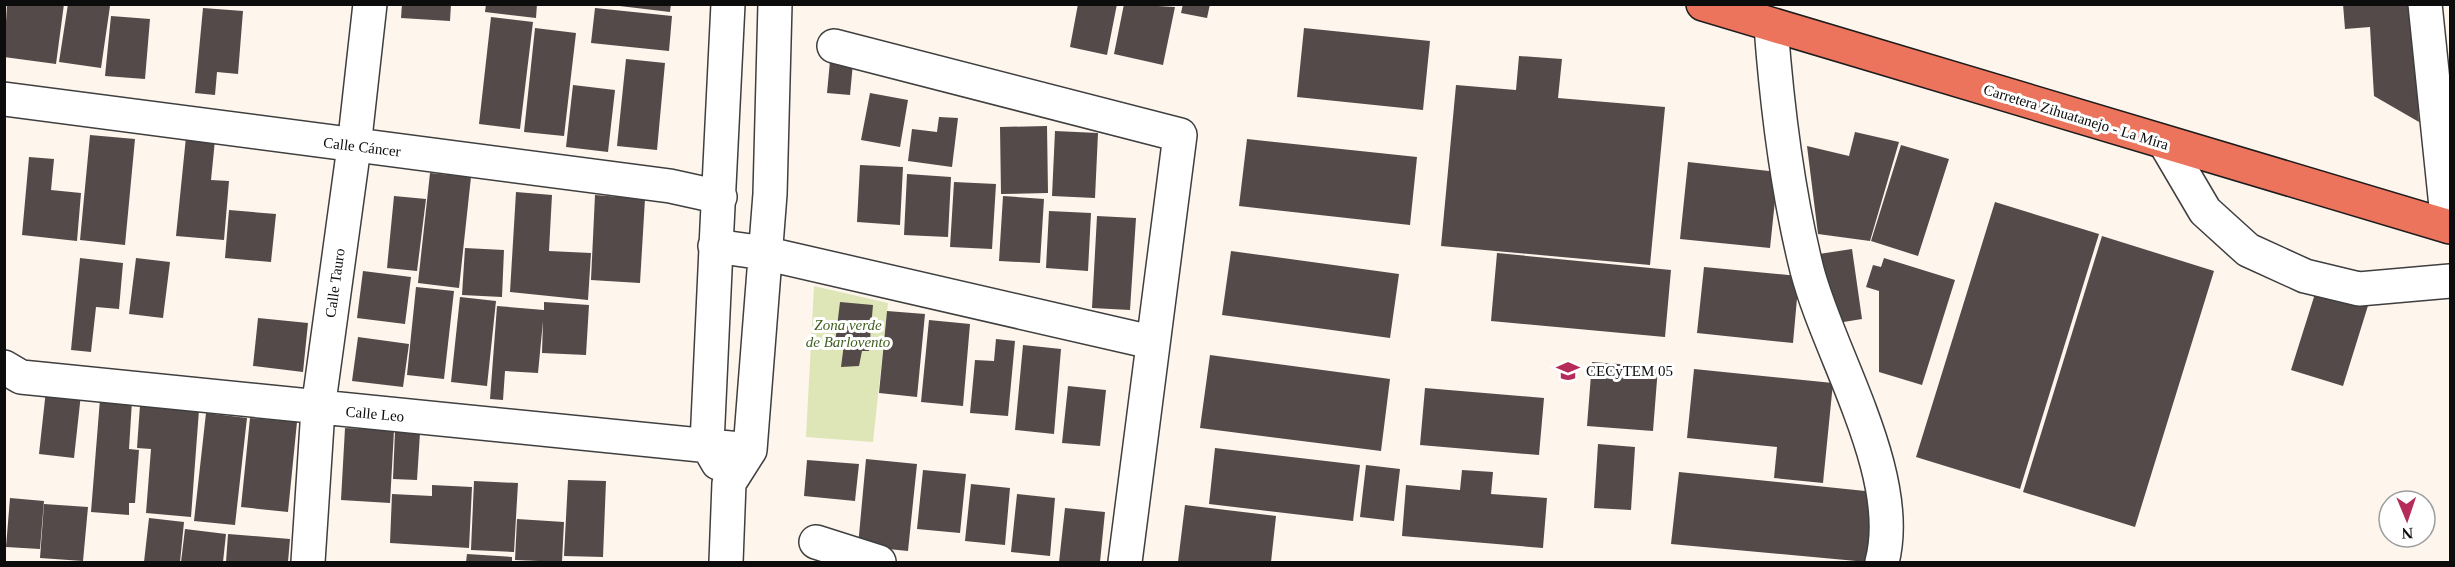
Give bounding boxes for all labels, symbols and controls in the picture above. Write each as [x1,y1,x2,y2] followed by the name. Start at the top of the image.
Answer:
[1982,81,2171,153] street label: Carretera Zihuatanejo - La Mira
[322,134,402,160] street label: Calle Cáncer
[322,247,348,319] street label: Calle Tauro
[806,317,891,350] park label: Zona verde de Barlovento
[1555,358,1581,384] school or university icon: CECyTEM 05
[1586,363,1673,379] place label: CECyTEM 05
[345,403,405,425] street label: Calle Leo
[2377,489,2437,549] north arrow
[2401,525,2414,542] text: N

